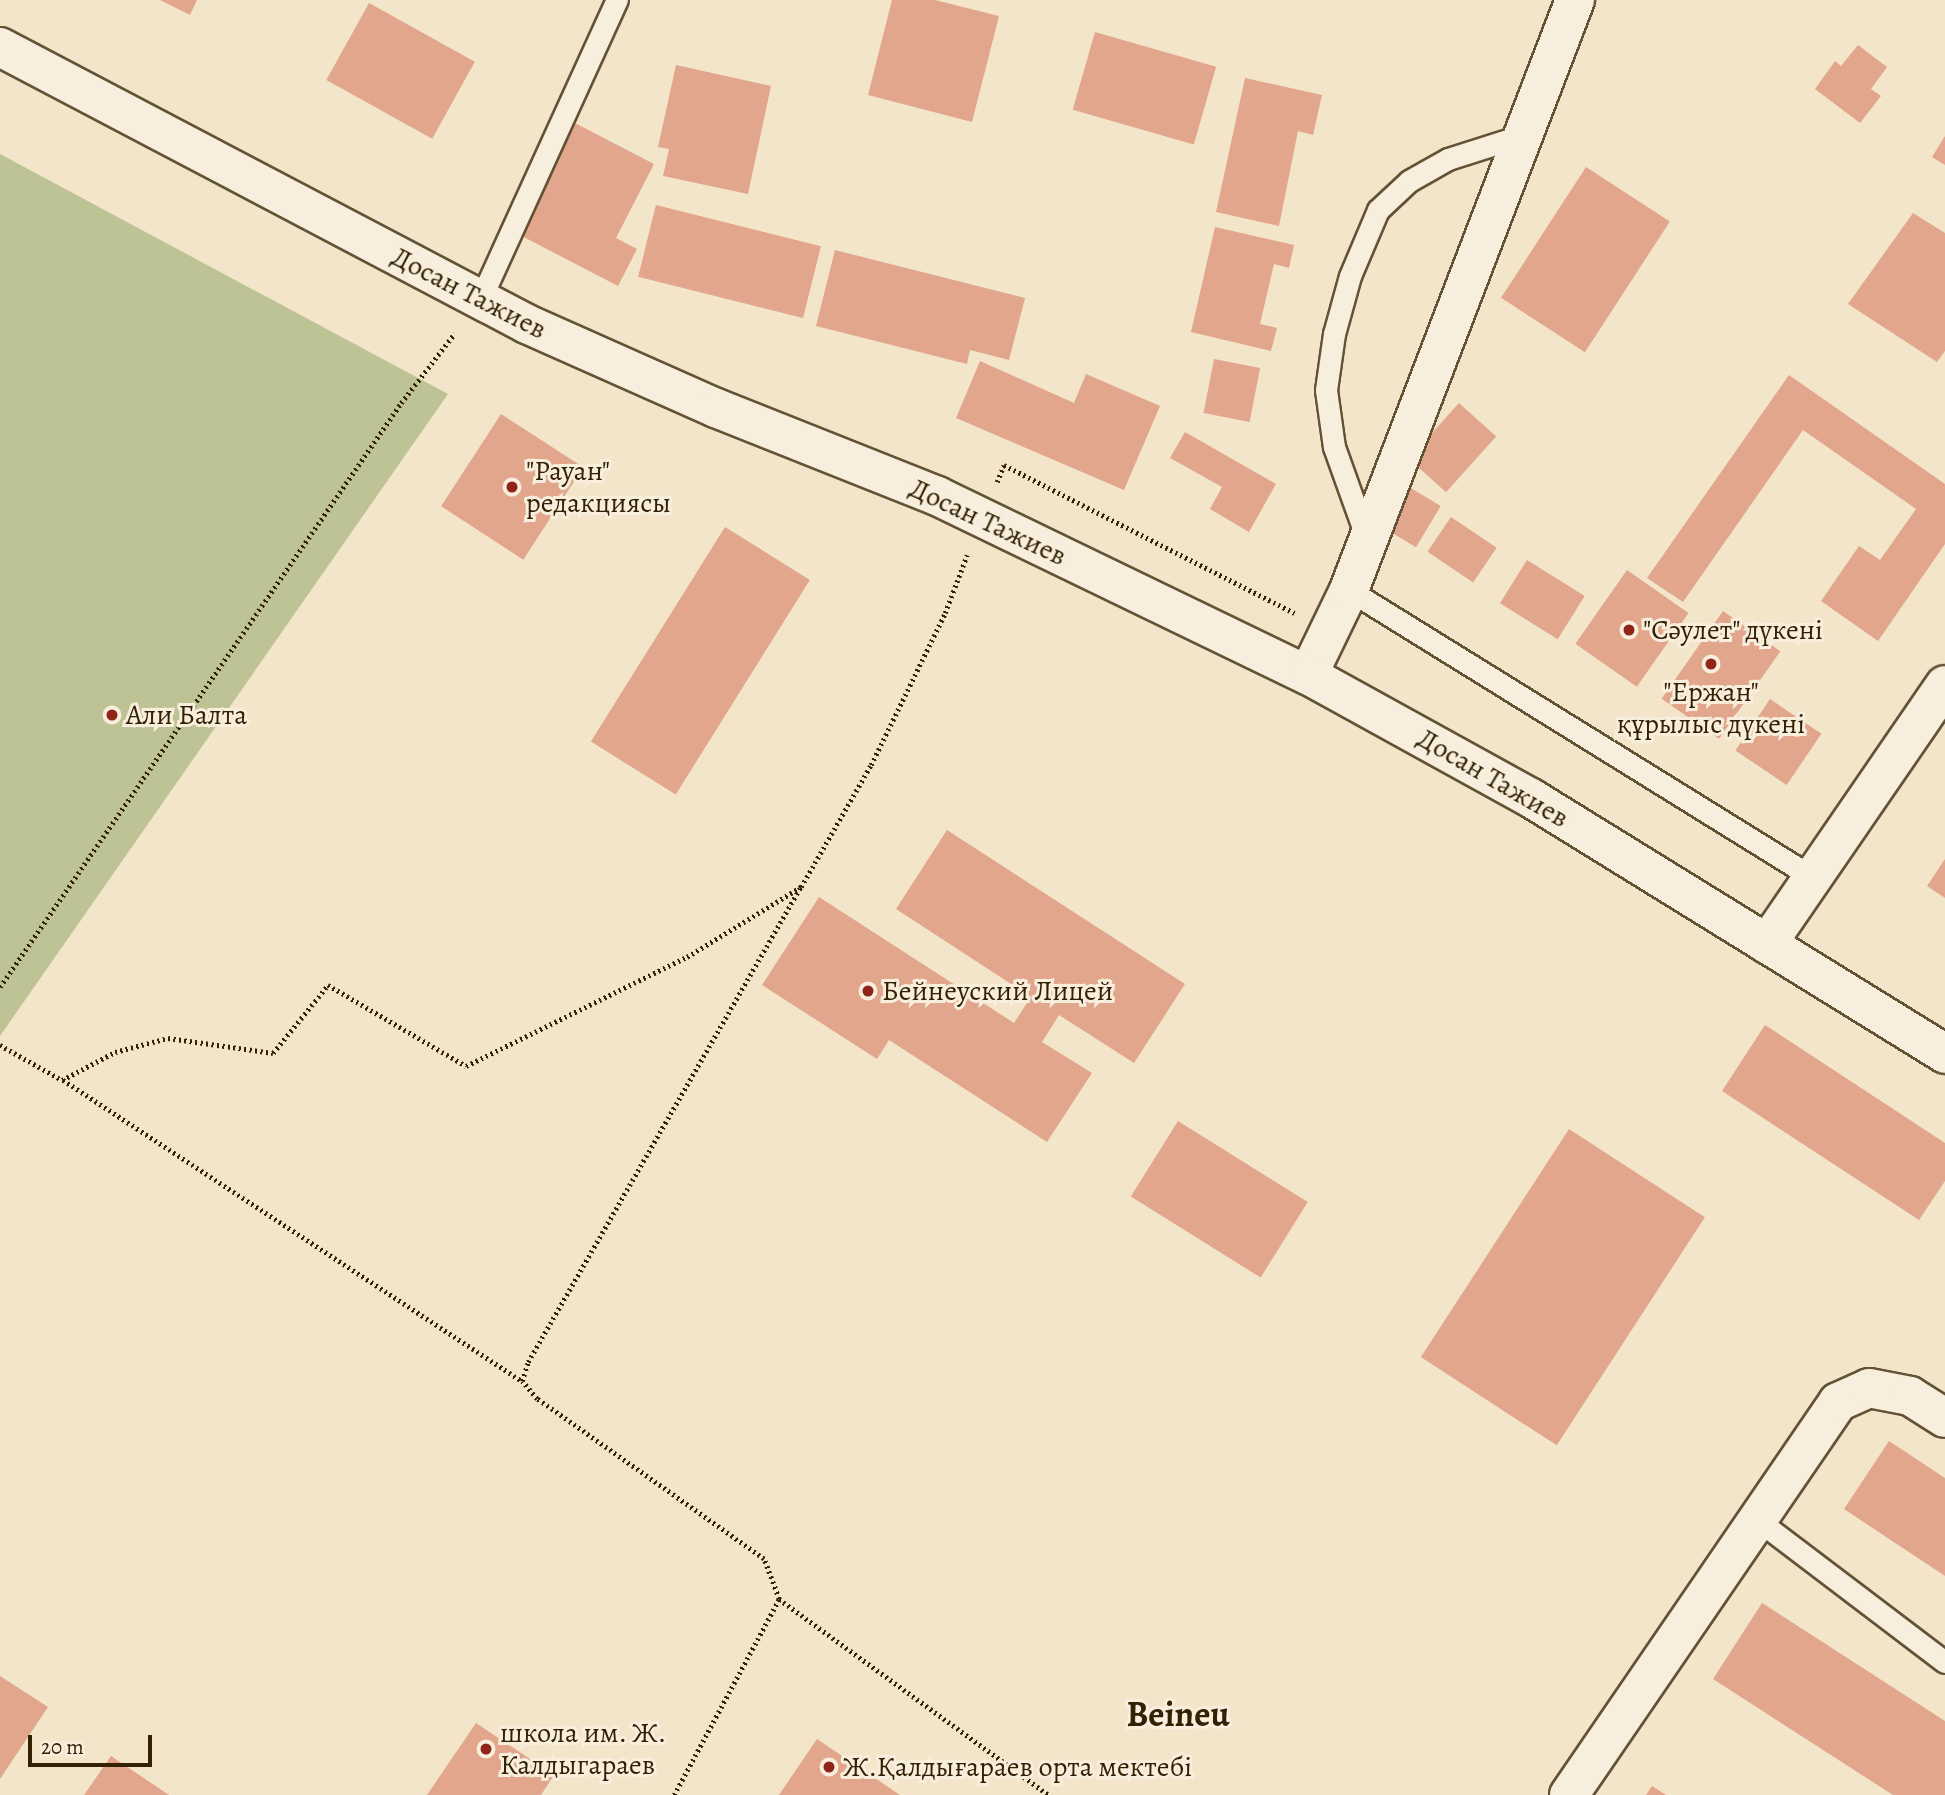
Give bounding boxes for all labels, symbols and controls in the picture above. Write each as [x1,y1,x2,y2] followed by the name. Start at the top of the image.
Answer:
[386,240,552,346] street label: Досан Тажиев
[526,454,671,520] place label: "Рауан" редакциясы
[904,471,1072,573] street label: Досан Тажиев
[504,479,520,495] marker: "Рауан" редакциясы
[1643,613,1823,647] place label: "Сәулет" дүкені
[1621,622,1637,638] marker: "Сәулет" дүкені
[1703,656,1719,672] marker: "Ержан" құрылыс дүкені
[1617,675,1805,741] place label: "Ержан" құрылыс дүкені
[126,698,247,732] place label: Али Балта
[104,707,120,723] marker: Али Балта
[1411,721,1575,835] street label: Досан Тажиев
[882,974,1113,1008] place label: Бейнеуский Лицей
[860,983,876,999] marker: Бейнеуский Лицей
[1126,1693,1230,1735] district label: Beineu
[500,1716,667,1782] place label: школа им. Ж. Калдыгараев
[32,1722,156,1766] scale bar
[41,1733,84,1761] text: 20 m
[478,1741,494,1757] marker: школа им. Ж. Калдыгараев
[843,1750,1192,1784] place label: Ж.Қалдығараев орта мектебі
[821,1759,837,1775] marker: Ж.Қалдығараев орта мектебі

